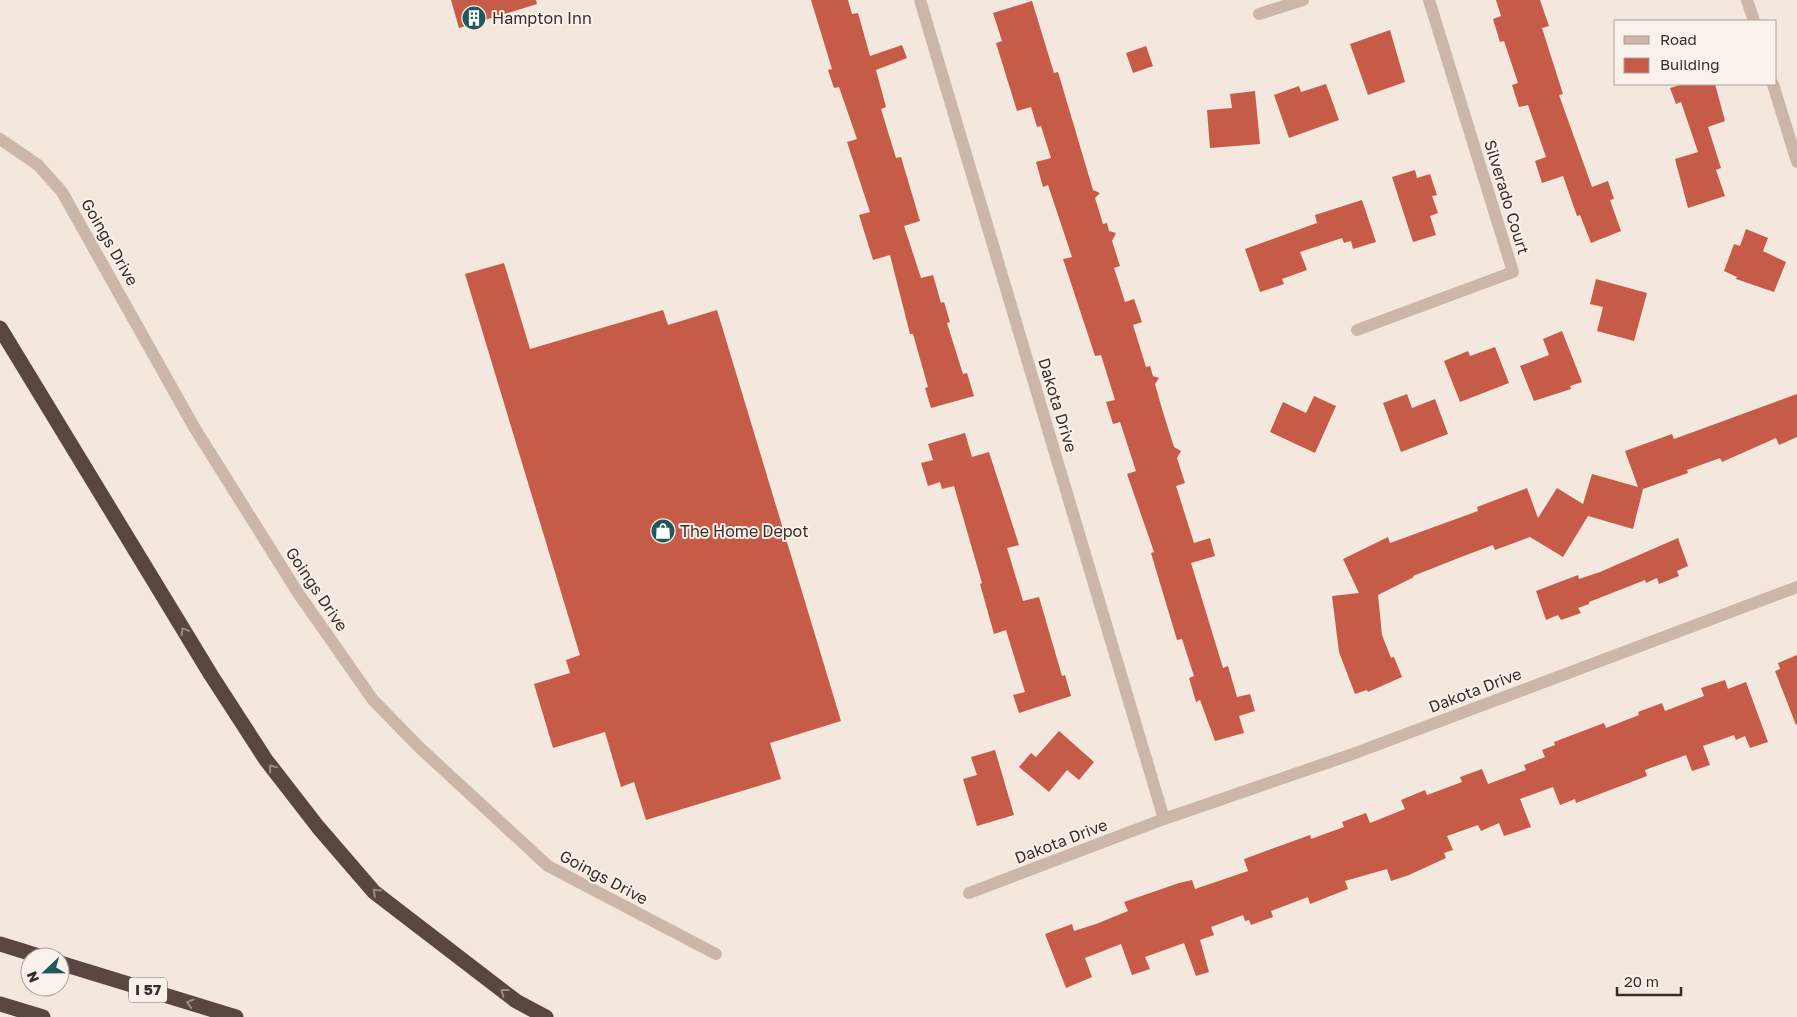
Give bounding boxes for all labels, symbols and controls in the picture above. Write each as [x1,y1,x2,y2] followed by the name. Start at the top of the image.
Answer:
[461,5,487,31] building icon: Hampton Inn
[492,8,592,28] place label: Hampton Inn
[1614,20,1777,85] legend
[1660,30,1697,48] text: Road
[1660,55,1720,73] text: Building
[1480,137,1534,257] street label: Silverado Court
[77,195,143,289] street label: Goings Drive
[1034,355,1082,455] street label: Dakota Drive
[650,518,676,544] shop icon: The Home Depot
[680,521,809,541] place label: The Home Depot
[282,543,352,635] street label: Goings Drive
[181,627,191,636] one-way arrow
[1426,663,1524,717] street label: Dakota Drive
[269,764,278,774] one-way arrow
[1012,814,1110,868] street label: Dakota Drive
[556,845,652,909] street label: Goings Drive
[372,889,381,898] one-way arrow
[20,947,70,997] north arrow
[1617,964,1681,996] scale bar
[23,969,42,985] text: N
[1624,972,1659,990] text: 20 m
[129,978,167,1002] road number: I 57
[501,989,510,997] one-way arrow
[186,998,195,1008] one-way arrow

